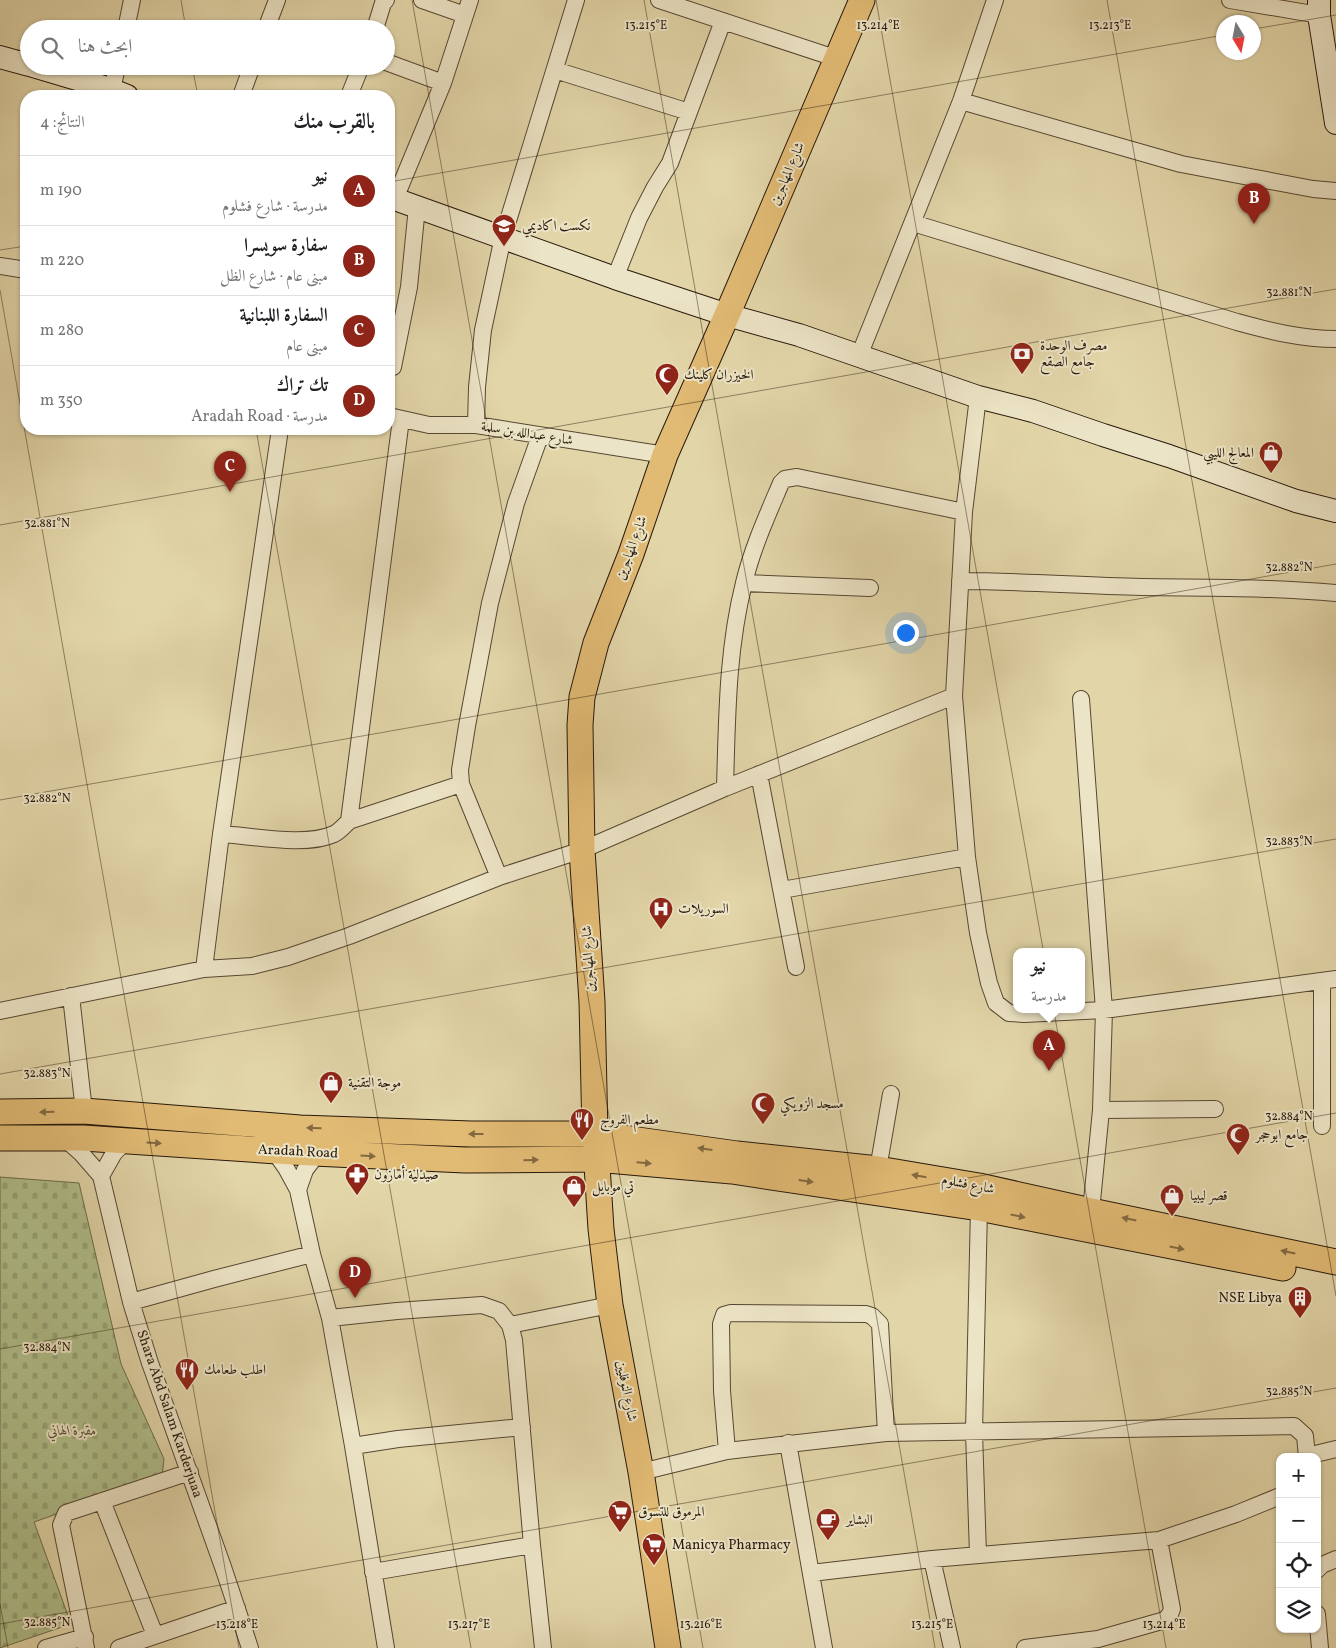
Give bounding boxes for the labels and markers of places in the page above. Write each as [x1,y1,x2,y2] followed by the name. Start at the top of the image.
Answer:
[1238,183,1270,224] pin: B
[491,213,517,247] school or university icon: نكست اكاديمي
[522,217,591,238] place label: نكست اكاديمي
[1040,337,1107,375] place label: مصرف الوحدة جامع الصقع
[1009,341,1035,375] bank icon: مصرف الوحدة جامع الصقع
[654,362,680,396] mosque icon: الخيزران كلينك
[684,366,754,385] place label: الخيزران كلينك
[1258,440,1284,474] shop icon: المعالج الليبي
[1203,444,1254,465] place label: المعالج الليبي
[214,451,246,492] pin: C
[648,896,674,930] hospital icon: السوريلات
[678,900,729,919] place label: السوريلات
[1033,1030,1065,1071] pin: A
[318,1070,344,1104] shop icon: موجة التقنية
[348,1074,401,1093] place label: موجة التقنية
[750,1091,776,1125] mosque icon: مسجد الزويكي
[780,1095,844,1117] place label: مسجد الزويكي
[569,1107,595,1141] restaurant icon: مطعم الفروج
[600,1111,659,1133] place label: مطعم الفروج
[1225,1122,1251,1156] mosque icon: جامع ابوحجر
[1254,1126,1308,1148] place label: جامع ابوحجر
[344,1162,370,1196] pharmacy icon: صيدلية أمازون
[374,1164,439,1185] place label: صيدلية أمازون
[561,1174,587,1208] shop icon: تي موبايل
[592,1178,634,1198] place label: تي موبايل
[1159,1183,1185,1217] shop icon: قصر ليبيا
[1190,1187,1228,1206] place label: قصر ليبيا
[339,1257,371,1298] pin: D
[1287,1285,1313,1319] building icon: NSE Libya
[1219,1289,1282,1308] place label: NSE Libya
[174,1357,200,1391] restaurant icon: اطلب طعامك
[204,1361,266,1380] place label: اطلب طعامك
[607,1499,633,1533] supermarket icon: المرموق للتسوق
[638,1503,705,1522] place label: المرموق للتسوق
[815,1507,841,1541] cafe icon: البشاير
[844,1511,873,1530] place label: البشاير
[641,1532,667,1566] supermarket icon: Manicya Pharmacy
[672,1536,791,1555] place label: Manicya Pharmacy

